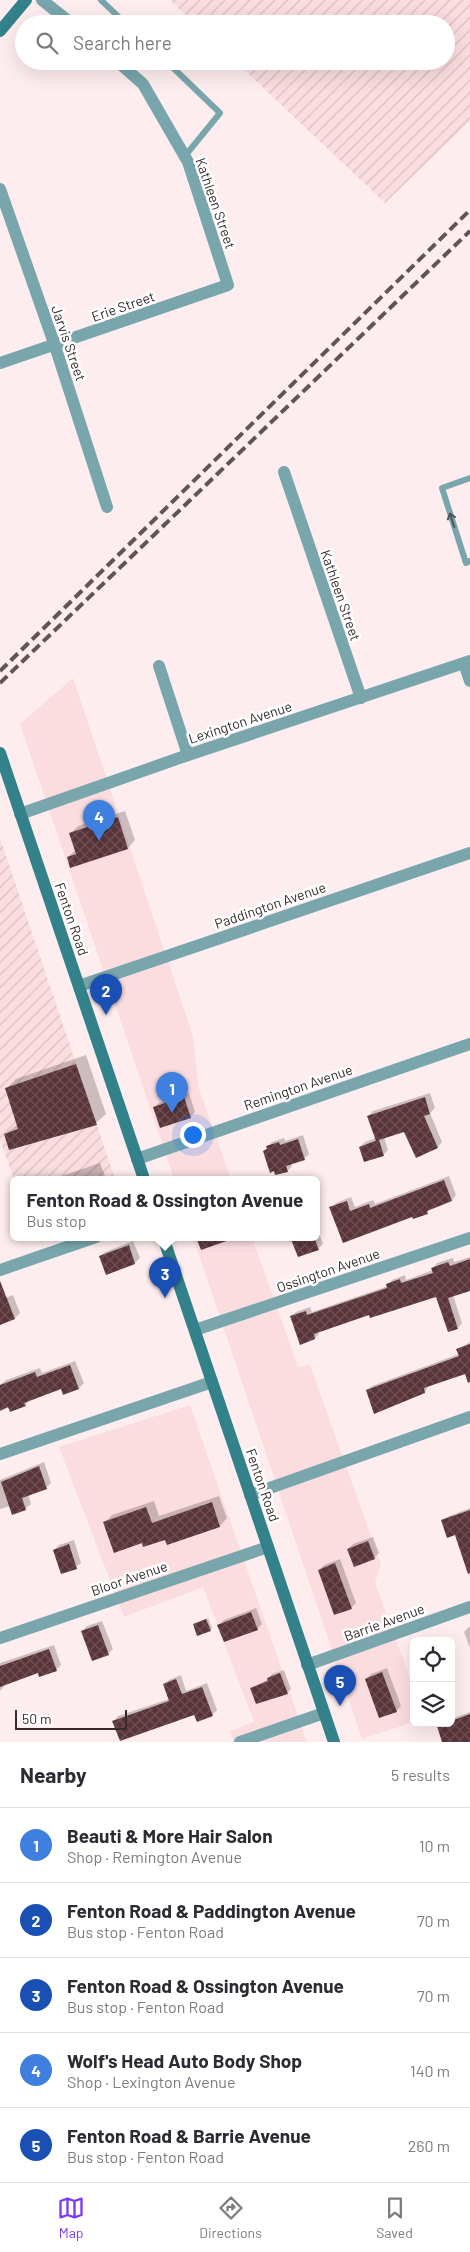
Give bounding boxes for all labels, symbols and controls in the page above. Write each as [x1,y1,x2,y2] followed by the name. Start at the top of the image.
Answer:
[15,15,455,70] search box
[33,29,61,57] icon: search
[73,31,172,54] text: Search here
[192,155,240,251] street label: Kathleen Street
[89,287,157,325] street label: Erie Street
[48,303,90,383] street label: Jarvis Street
[447,512,457,528] one-way arrow
[317,547,365,643] street label: Kathleen Street
[186,697,294,747] street label: Lexington Avenue
[83,800,115,841] pin: 4
[212,878,328,932] street label: Paddington Avenue
[52,880,92,958] street label: Fenton Road
[90,974,122,1015] pin: 2
[242,1060,354,1114] street label: Remington Avenue
[156,1072,188,1113] pin: 1
[180,1122,206,1148] your location
[10,1176,320,1241] popup
[27,1188,303,1211] text: Fenton Road & Ossington Avenue
[27,1211,87,1230] text: Bus stop
[274,1244,382,1296] street label: Ossington Avenue
[149,1257,181,1298] pin: 3
[243,1446,283,1524] street label: Fenton Road
[89,1557,169,1599] street label: Bloor Avenue
[341,1600,427,1644] street label: Barrie Avenue
[410,1637,455,1727] map controls
[410,1637,455,1682] button: locate
[324,1665,356,1706] pin: 5
[410,1682,455,1727] button: layers
[15,1707,128,1730] scale bar
[22,1710,51,1727] text: 50 m
[20,1762,86,1787] text: Nearby
[391,1765,450,1784] text: 5 results
[67,1824,273,1847] text: Beauti & More Hair Salon
[33,1836,39,1855] text: 1
[419,1836,450,1855] text: 10 m
[67,1847,242,1866] text: Shop · Remington Avenue
[67,1899,356,1922] text: Fenton Road & Paddington Avenue
[32,1911,40,1930] text: 2
[417,1911,450,1930] text: 70 m
[67,1922,224,1941] text: Bus stop · Fenton Road
[67,1974,344,1997] text: Fenton Road & Ossington Avenue
[32,1986,40,2005] text: 3
[417,1986,450,2005] text: 70 m
[67,1997,224,2016] text: Bus stop · Fenton Road
[67,2049,302,2072] text: Wolf's Head Auto Body Shop
[31,2061,41,2080] text: 4
[410,2061,450,2080] text: 140 m
[67,2072,235,2091] text: Shop · Lexington Avenue
[67,2124,311,2147] text: Fenton Road & Barrie Avenue
[32,2136,40,2155] text: 5
[408,2136,450,2155] text: 260 m
[67,2147,224,2166] text: Bus stop · Fenton Road
[57,2194,85,2241] tab: Map
[199,2194,262,2241] tab: Directions
[376,2194,413,2241] tab: Saved

